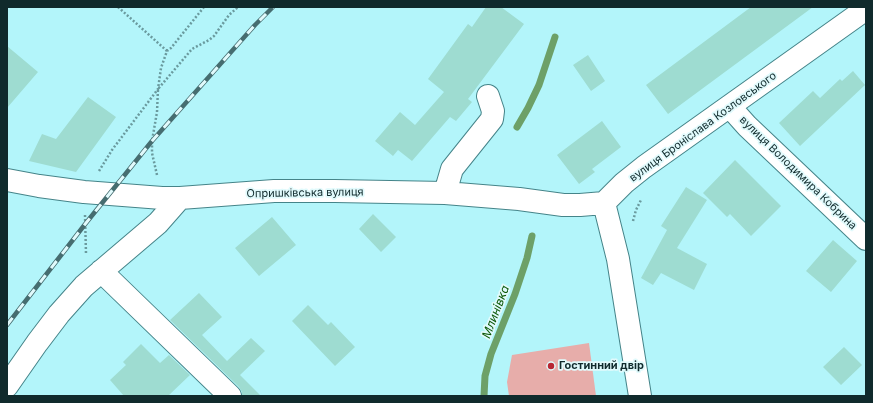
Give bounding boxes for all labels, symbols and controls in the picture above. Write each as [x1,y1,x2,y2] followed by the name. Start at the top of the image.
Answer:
[627,69,779,185] street label: вулиця Броніслава Козловського
[737,113,859,233] street label: вулиця Володимира Кобрина
[246,185,364,201] street label: Опришківська вулиця
[479,283,513,341] water label: Млинівка
[559,359,644,373] place label: Гостинний двір
[546,361,556,371] marker: Гостинний двір

